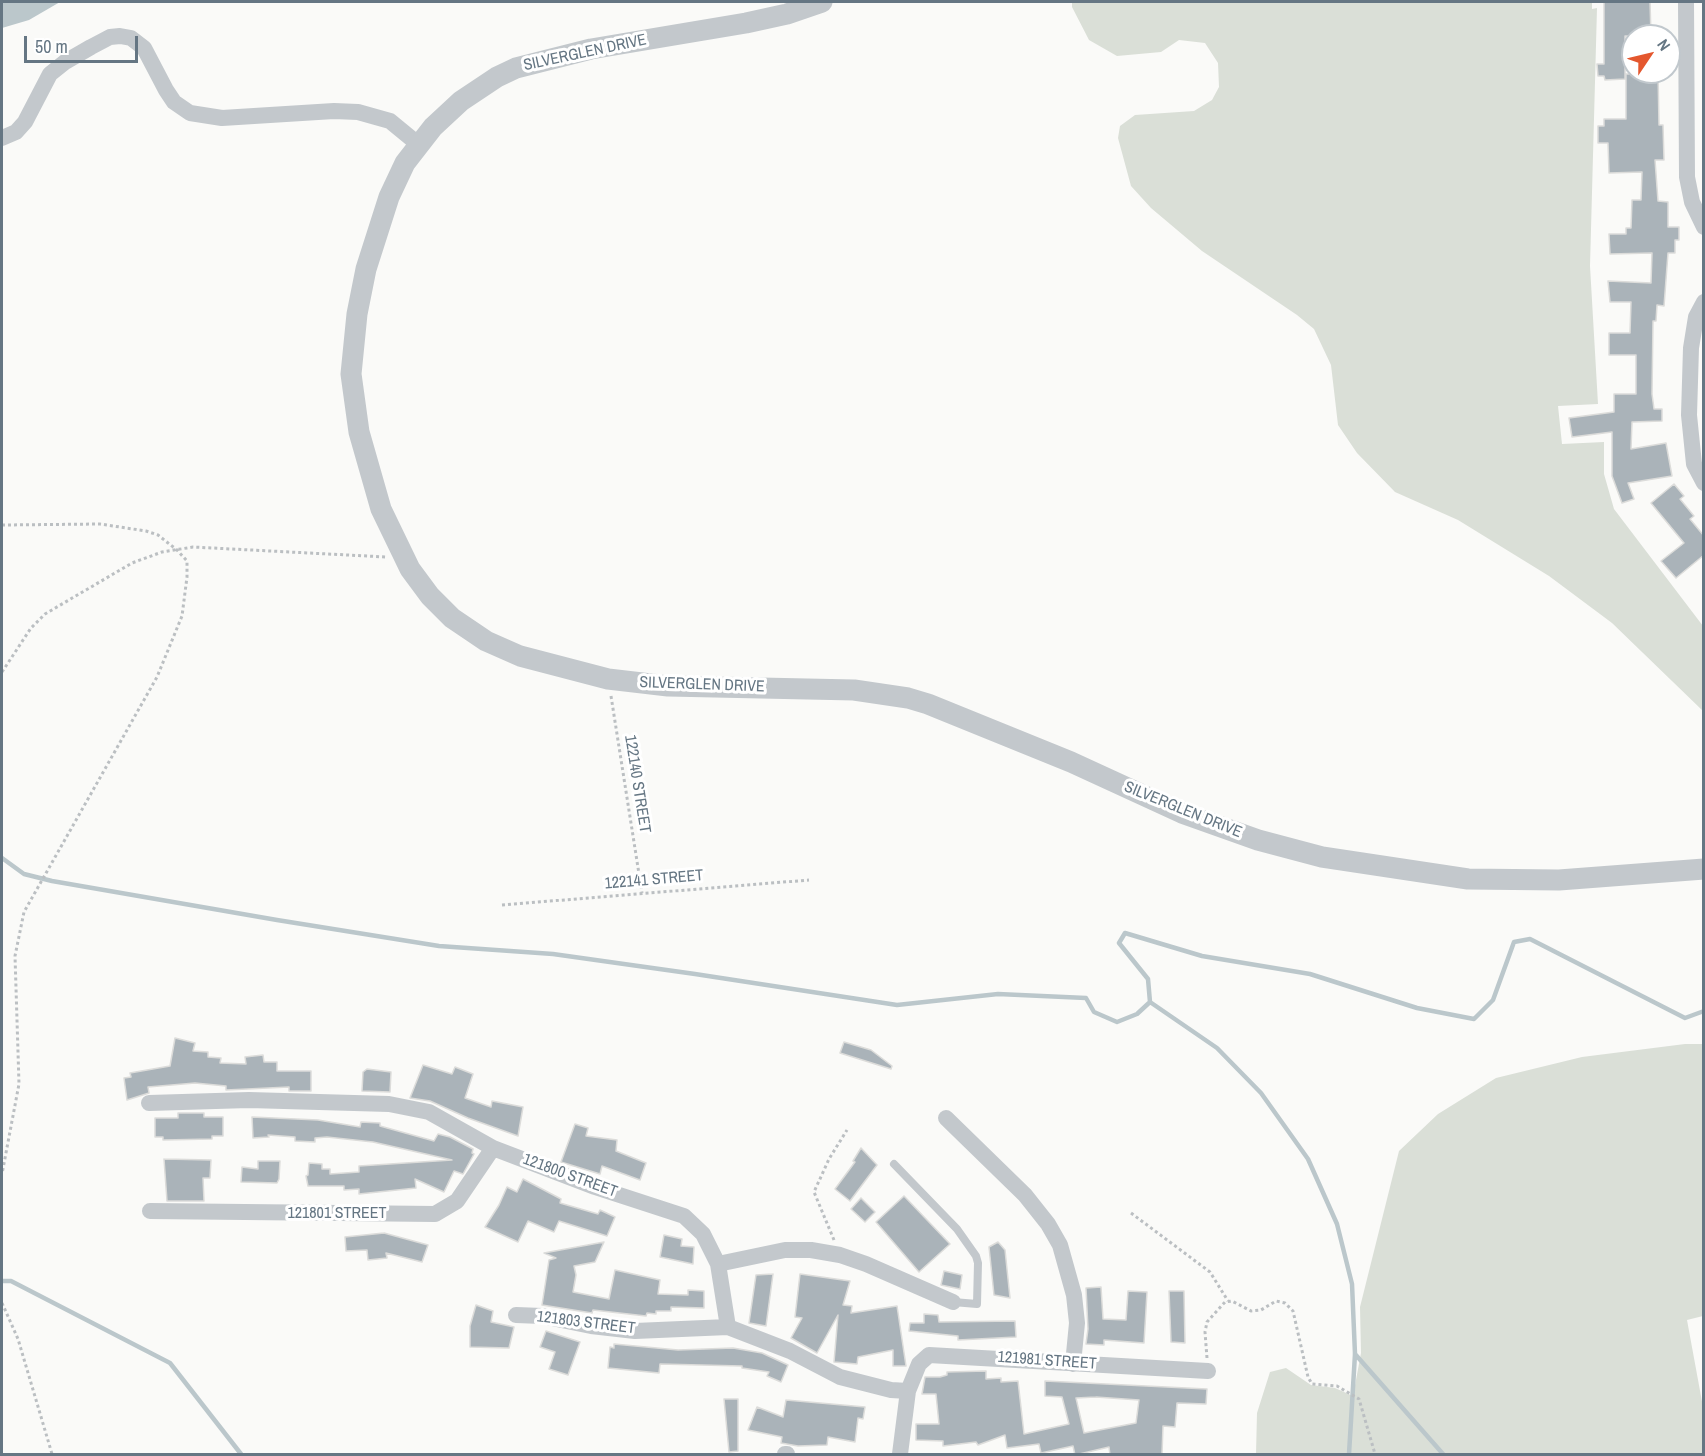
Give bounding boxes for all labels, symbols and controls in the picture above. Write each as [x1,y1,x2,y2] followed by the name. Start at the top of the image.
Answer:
[27,24,141,62] scale bar
[1621,24,1681,84] north arrow
[522,31,648,75] street label: SILVERGLEN DRIVE
[35,34,68,59] text: 50 m
[1652,35,1676,55] text: N
[639,673,765,697] street label: SILVERGLEN DRIVE
[620,734,654,834] street label: 122140 STREET
[1121,778,1245,842] street label: SILVERGLEN DRIVE
[604,866,704,894] street label: 122141 STREET
[520,1150,620,1202] street label: 121800 STREET
[287,1204,387,1224] street label: 121801 STREET
[536,1307,636,1339] street label: 121803 STREET
[997,1348,1097,1374] street label: 121981 STREET

